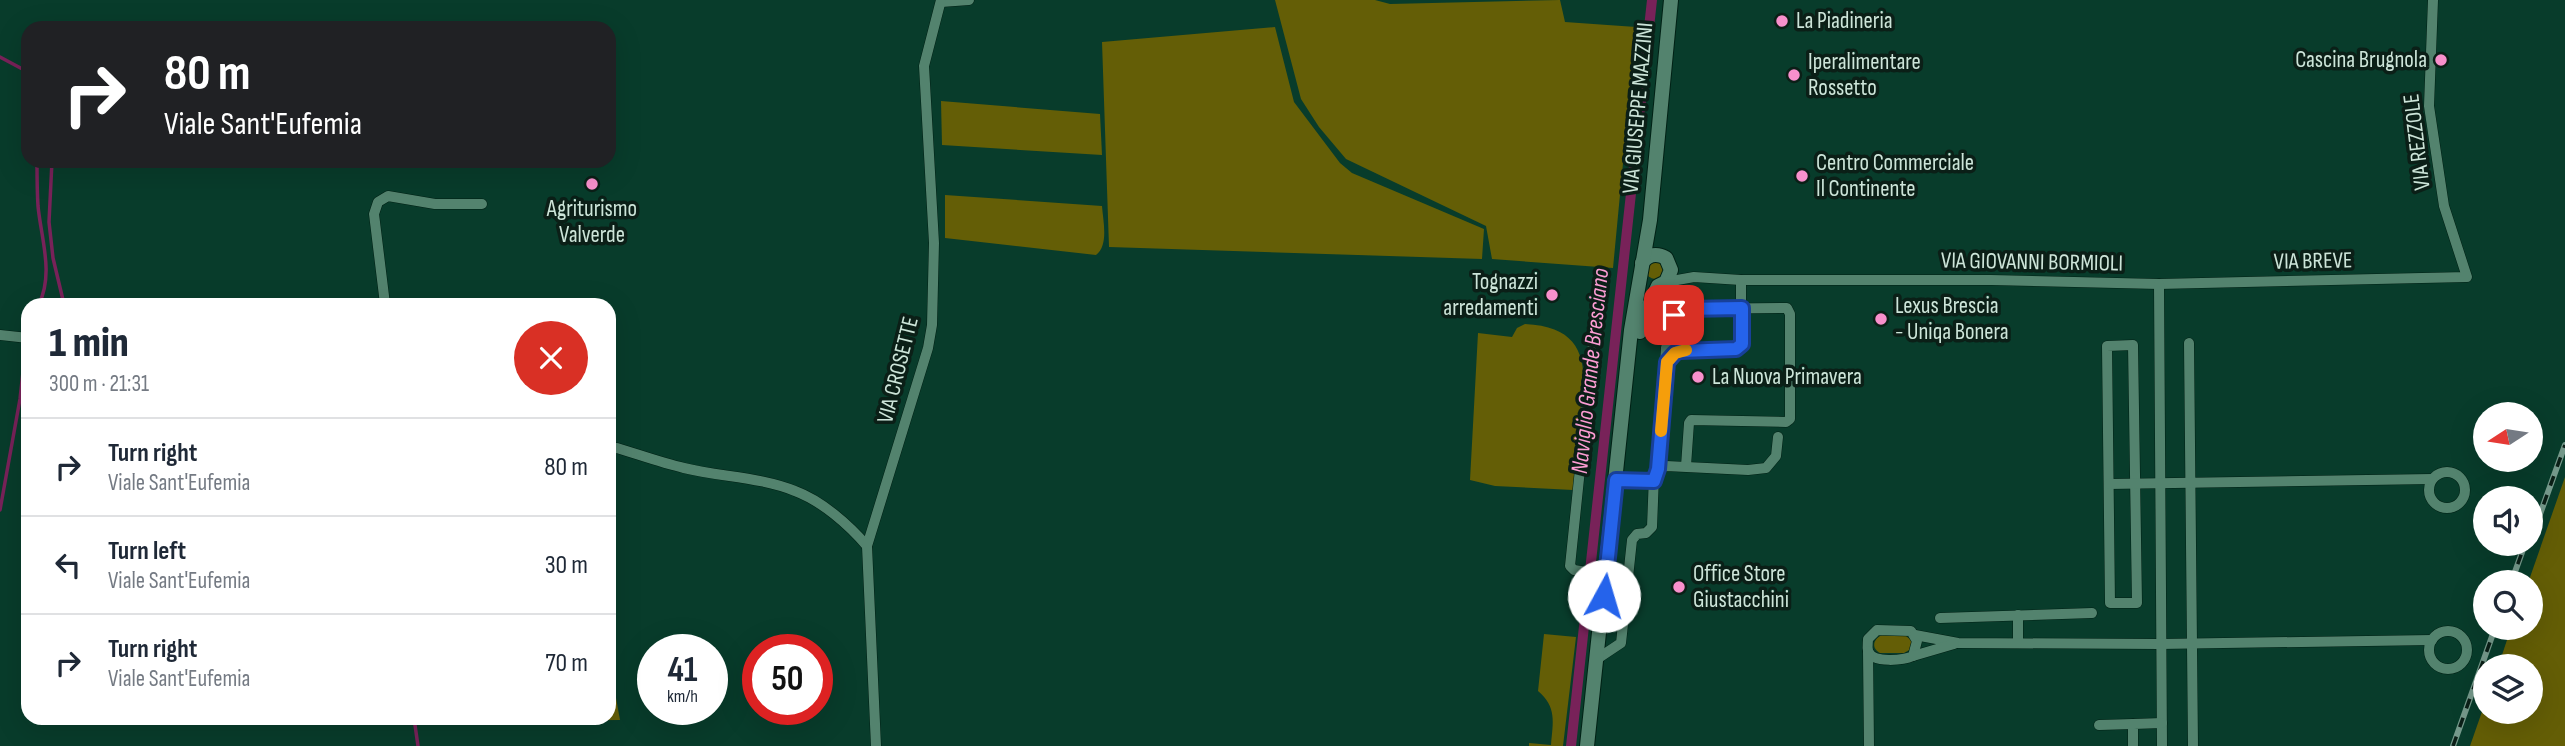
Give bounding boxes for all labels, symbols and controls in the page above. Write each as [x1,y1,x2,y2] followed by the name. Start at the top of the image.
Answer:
[1796,7,1893,35] place label: La Piadineria
[1774,13,1790,29] marker: La Piadineria
[1617,21,1659,195] street label: VIA GIUSEPPE MAZZINI
[164,45,251,104] text: 80 m
[2295,46,2427,74] place label: Cascina Brugnola
[1808,48,1921,102] place label: Iperalimentare Rossetto
[49,49,140,140] icon: right
[2433,52,2449,68] marker: Cascina Brugnola
[1786,67,1802,83] marker: Iperalimentare Rossetto
[2397,92,2437,192] street label: VIA REZZOLE
[164,105,362,144] text: Viale Sant'Eufemia
[1816,149,1974,203] place label: Centro Commerciale Il Continente
[1794,168,1810,184] marker: Centro Commerciale Il Continente
[584,176,600,192] marker: Agriturismo Valverde
[546,195,637,249] place label: Agriturismo Valverde
[1941,246,2123,278] street label: VIA GIOVANNI BORMIOLI
[2273,246,2353,276] street label: VIA BREVE
[1565,267,1615,475] water label: Naviglio Grande Bresciano
[1443,268,1538,322] place label: Tognazzi arredamenti
[1644,285,1704,345] pin
[1544,287,1560,303] marker: Tognazzi arredamenti
[1895,292,2009,346] place label: Lexus Brescia - Uniqa Bonera
[1655,296,1693,334] icon: arrive
[1873,311,1889,327] marker: Lexus Brescia - Uniqa Bonera
[871,314,925,426] street label: VIA CROSETTE
[49,318,129,369] text: 1 min
[514,321,588,395] button: close
[1712,363,1862,391] place label: La Nuova Primavera
[1690,369,1706,385] marker: La Nuova Primavera
[49,370,149,398] text: 300 m · 21:31
[2473,402,2543,472] north arrow
[2473,402,2543,724] map controls
[108,438,197,469] text: Turn right
[49,448,87,486] icon: right
[544,452,588,483] text: 80 m
[108,469,250,497] text: Viale Sant'Eufemia
[2473,486,2543,556] button: sound
[108,536,186,567] text: Turn left
[49,546,87,584] icon: left
[545,550,588,581] text: 30 m
[1567,559,1641,633] position arrow
[1693,560,1789,614] place label: Office Store Giustacchini
[108,567,250,595] text: Viale Sant'Eufemia
[2473,570,2543,640] button: search
[1671,579,1687,595] marker: Office Store Giustacchini
[108,634,197,665] text: Turn right
[742,634,833,725] speed limit sign: 50
[49,644,87,682] icon: right
[545,648,588,679] text: 70 m
[667,649,698,692] text: 41
[2473,654,2543,724] button: layers
[108,665,250,693] text: Viale Sant'Eufemia
[667,686,698,707] text: km/h

